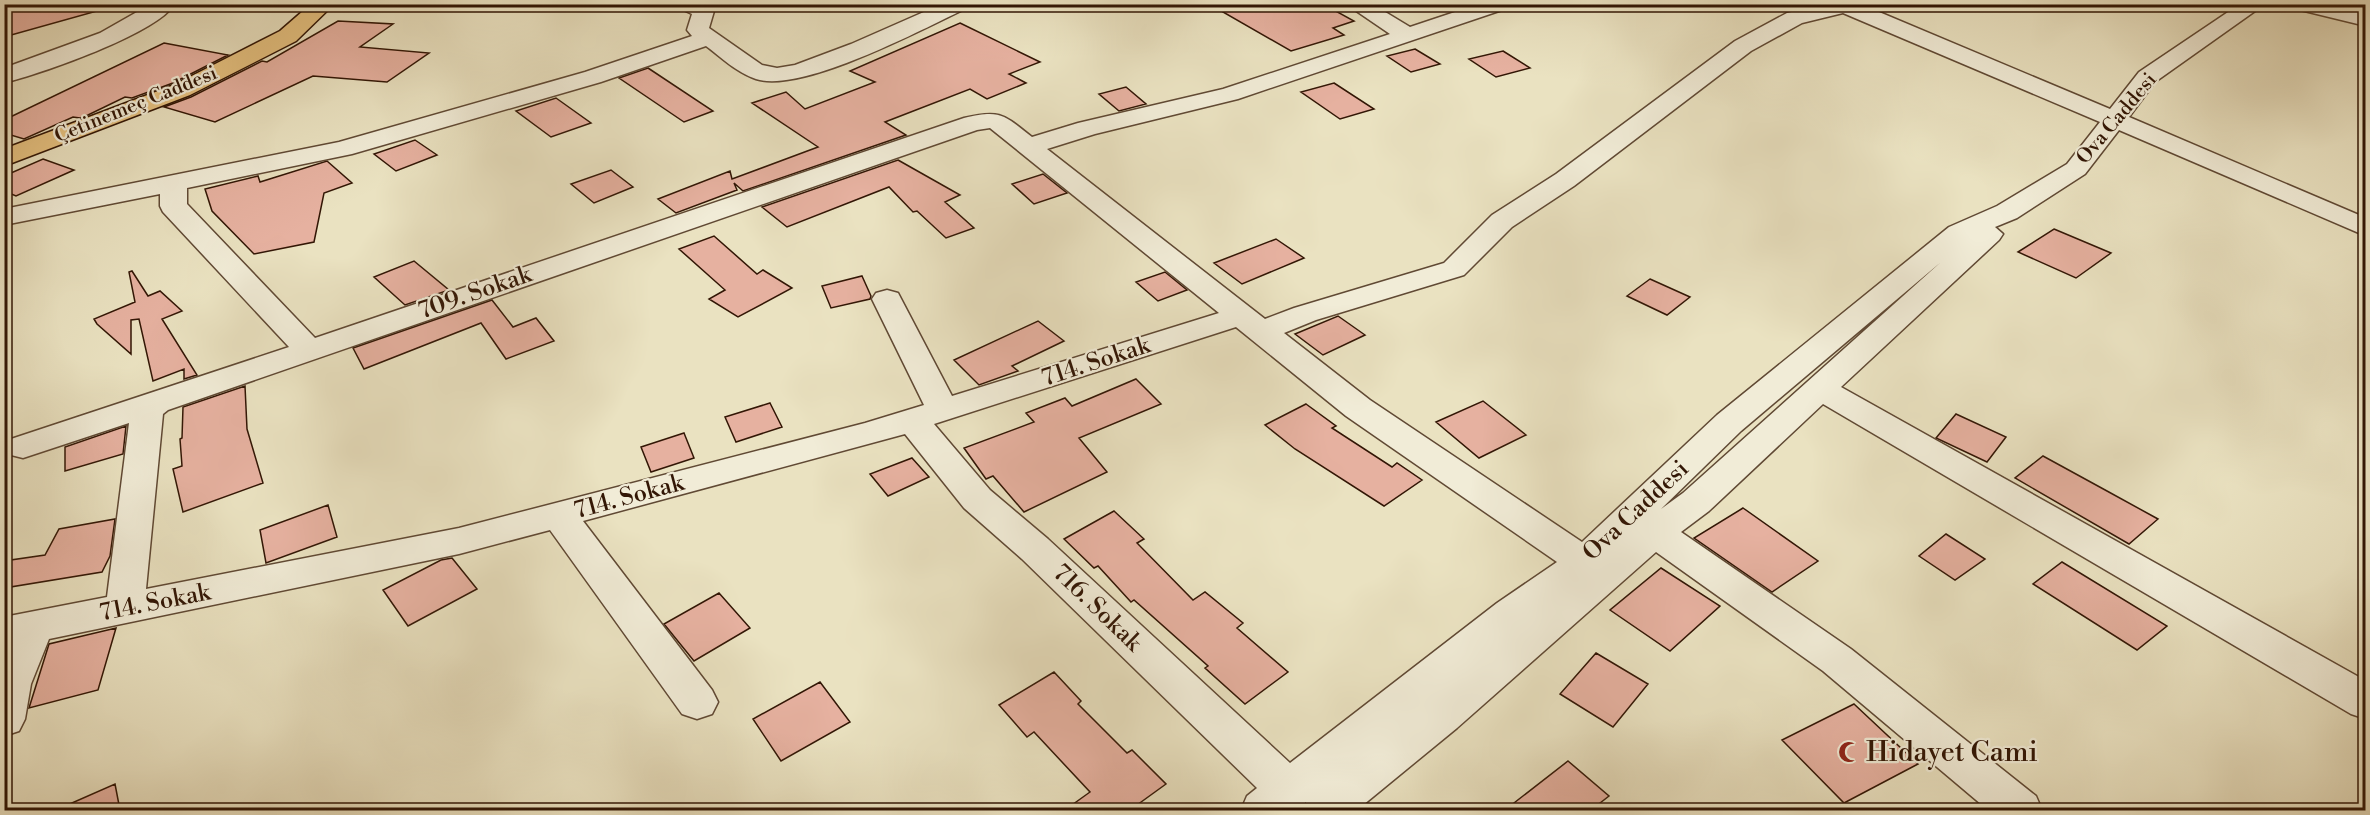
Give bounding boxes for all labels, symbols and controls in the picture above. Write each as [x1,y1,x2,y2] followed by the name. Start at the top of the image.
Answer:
[51,61,221,149] street label: Çetinemeç Caddesi
[2071,68,2163,170] street label: Ova Caddesi
[415,259,537,326] street label: 709. Sokak
[1038,330,1155,394] street label: 714. Sokak
[1577,454,1695,568] street label: Ova Caddesi
[571,468,688,526] street label: 714. Sokak
[1046,558,1149,659] street label: 716. Sokak
[97,577,214,628] street label: 714. Sokak
[1866,735,2038,770] place label: Hidayet Cami
[1837,740,1861,764] mosque icon: Hidayet Cami

